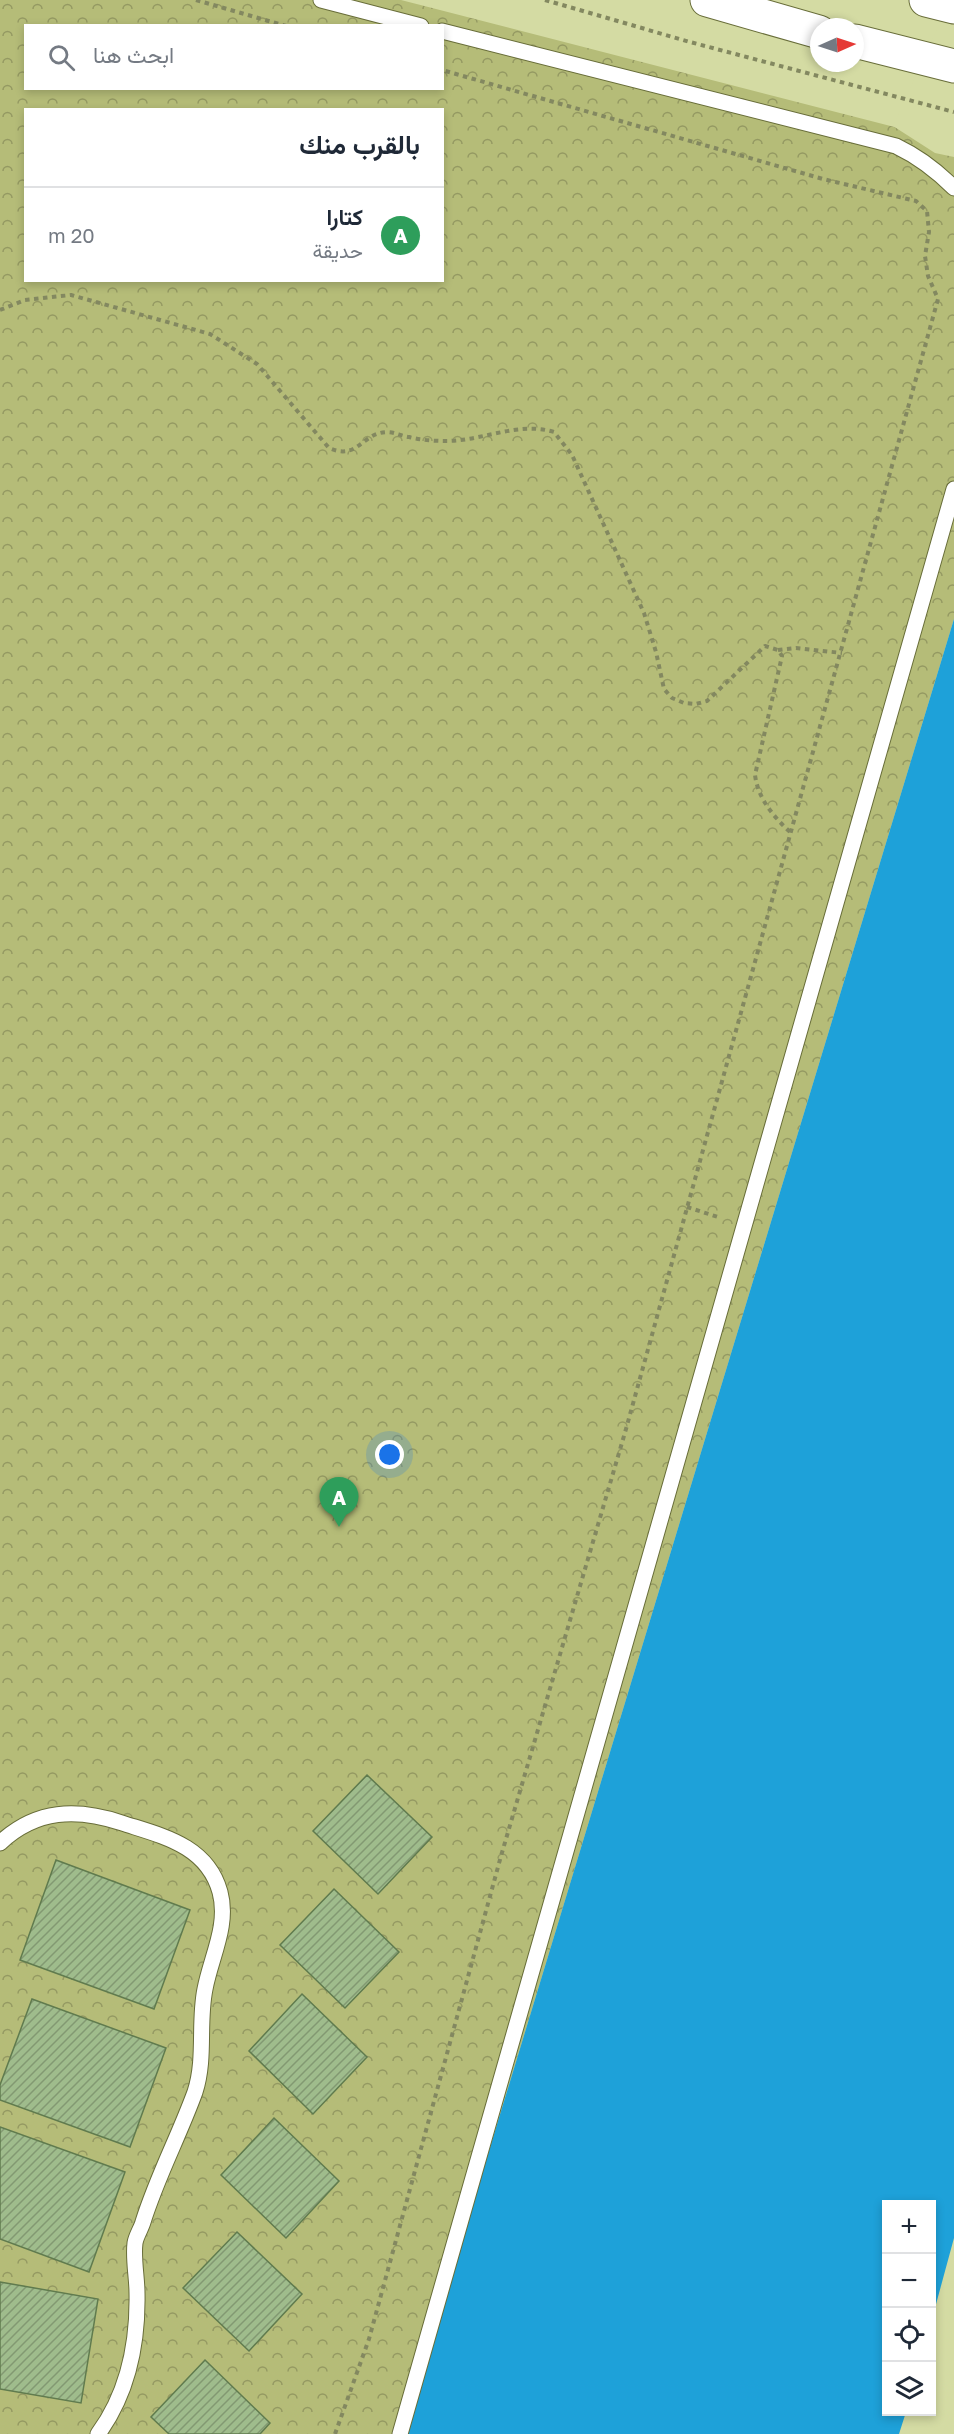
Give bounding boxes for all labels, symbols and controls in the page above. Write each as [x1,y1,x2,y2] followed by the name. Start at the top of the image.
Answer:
[810,18,864,72] north arrow
[24,24,444,90] search box
[45,41,78,74] icon: search
[93,41,174,68] text: ابحث هنا
[299,129,420,160] text: بالقرب منك
[326,203,363,230] text: كتارا
[48,223,95,247] text: 20 m
[393,223,408,247] text: A
[312,238,363,262] text: حديقة
[375,1440,404,1469] your location
[320,1478,358,1527] pin: A
[882,2200,936,2416] map controls
[882,2200,936,2254] button: +
[882,2254,936,2308] button: −
[882,2308,936,2362] button: locate
[882,2362,936,2416] button: layers

